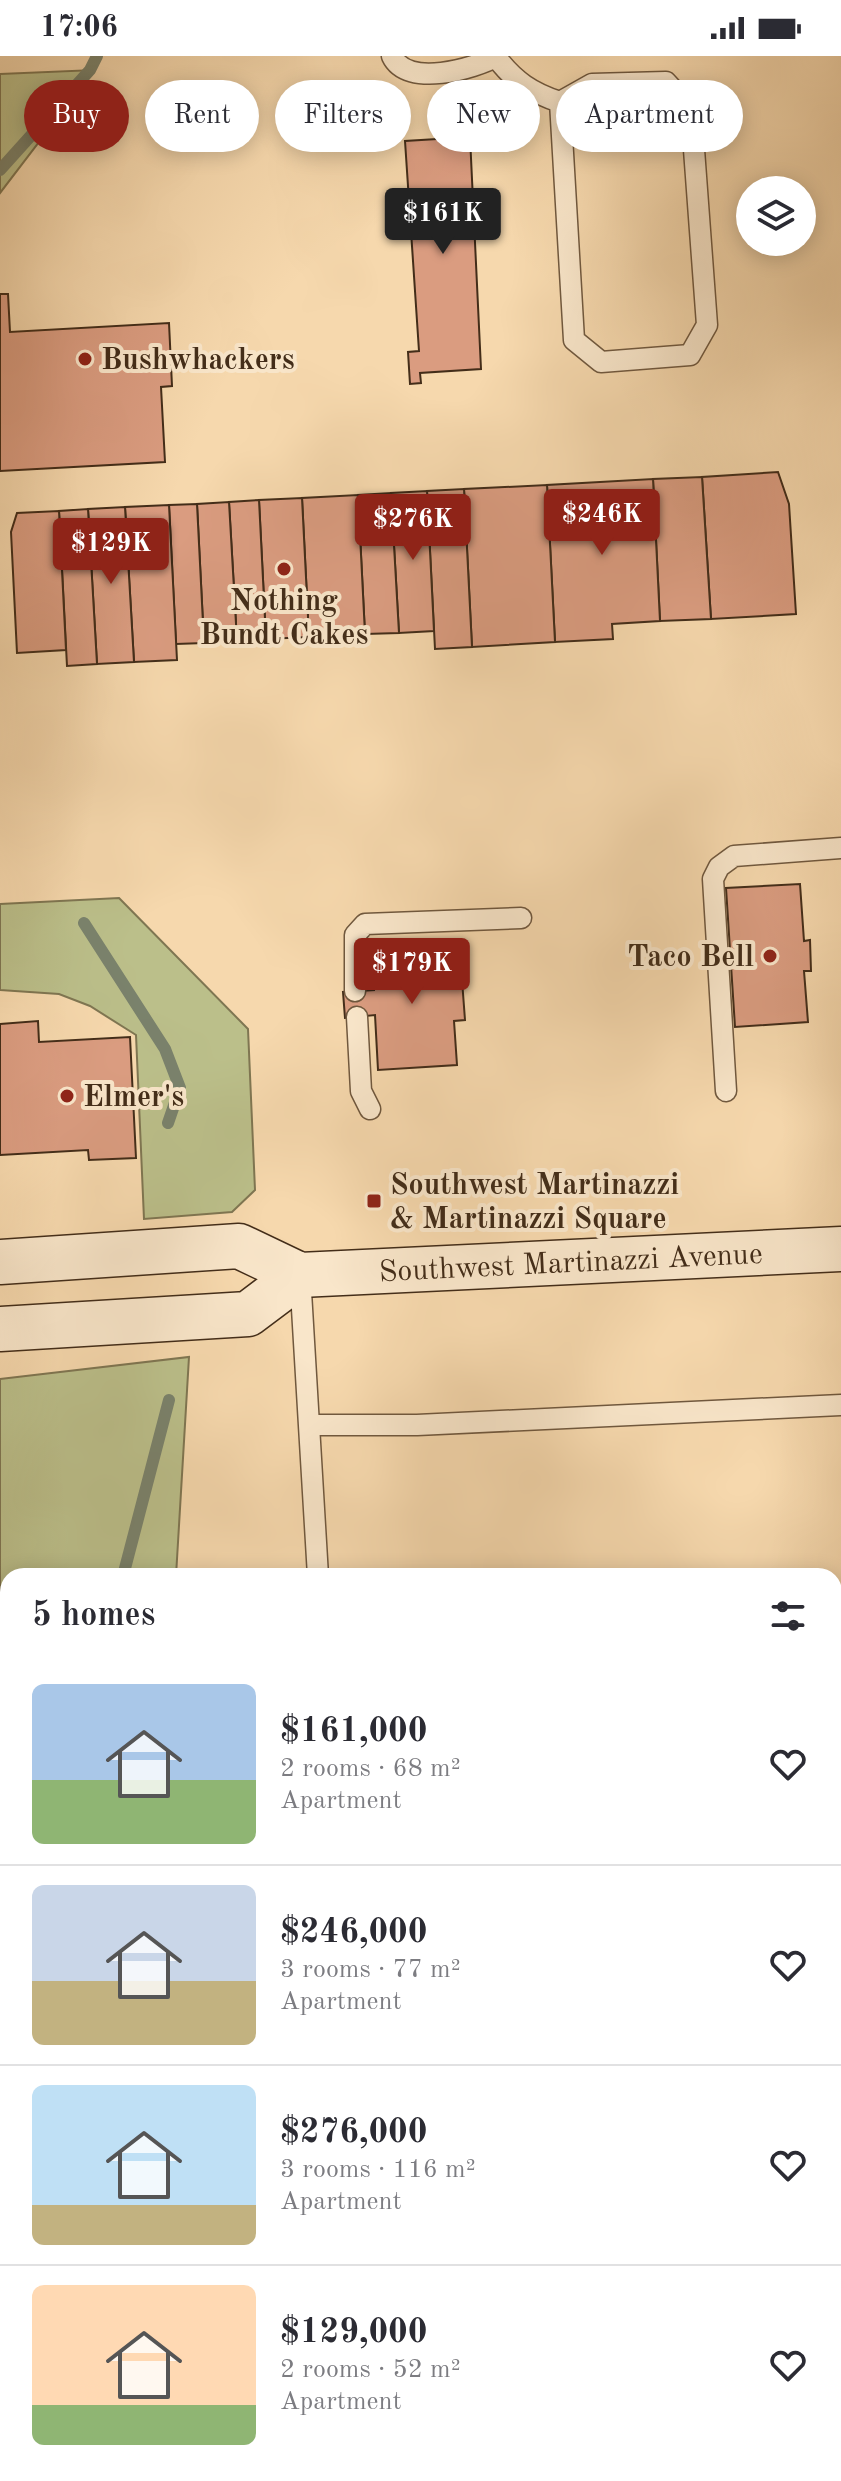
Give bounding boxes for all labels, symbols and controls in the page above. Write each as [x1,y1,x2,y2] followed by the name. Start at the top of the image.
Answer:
[40,13,118,43] text: 17:06
[24,80,129,152] chip: Buy
[145,80,259,152] chip: Rent
[275,80,411,152] chip: Filters
[427,80,540,152] chip: New
[556,80,743,152] chip: Apartment
[736,176,816,256] map controls
[736,176,816,256] button: layers
[387,188,499,256] pin: $161K
[403,201,483,227] text: $161K
[101,346,295,376] place label: Bushwhackers
[76,350,94,368] marker: Bushwhackers
[546,489,658,557] pin: $246K
[357,494,469,562] pin: $276K
[562,502,642,528] text: $246K
[373,507,453,533] text: $276K
[55,518,167,586] pin: $129K
[71,531,151,557] text: $129K
[275,560,293,578] marker: Nothing Bundt Cakes
[200,587,368,651] place label: Nothing Bundt Cakes
[356,938,468,1006] pin: $179K
[627,943,754,973] place label: Taco Bell
[761,947,779,965] marker: Taco Bell
[372,951,452,977] text: $179K
[83,1083,184,1113] place label: Elmer's
[58,1087,76,1105] marker: Elmer's
[390,1171,679,1235] place label: Southwest Martinazzi & Martinazzi Square
[365,1192,383,1210] marker: Southwest Martinazzi & Martinazzi Square
[378,1240,763,1288] street label: Southwest Martinazzi Avenue
[766,1594,810,1638] icon: filters
[32,1599,155,1633] text: 5 homes
[280,1715,428,1749] text: $161,000
[96,1716,192,1812] icon: home
[766,1742,810,1786] icon: heart
[280,1756,461,1782] text: 2 rooms · 68 m²
[280,1788,402,1814] text: Apartment
[280,1916,428,1950] text: $246,000
[96,1917,192,2013] icon: home
[766,1943,810,1987] icon: heart
[280,1957,461,1983] text: 3 rooms · 77 m²
[280,1989,402,2015] text: Apartment
[280,2116,428,2150] text: $276,000
[96,2117,192,2213] icon: home
[766,2143,810,2187] icon: heart
[280,2157,476,2183] text: 3 rooms · 116 m²
[280,2189,402,2215] text: Apartment
[280,2316,428,2350] text: $129,000
[96,2317,192,2413] icon: home
[766,2343,810,2387] icon: heart
[280,2357,461,2383] text: 2 rooms · 52 m²
[280,2389,402,2415] text: Apartment

